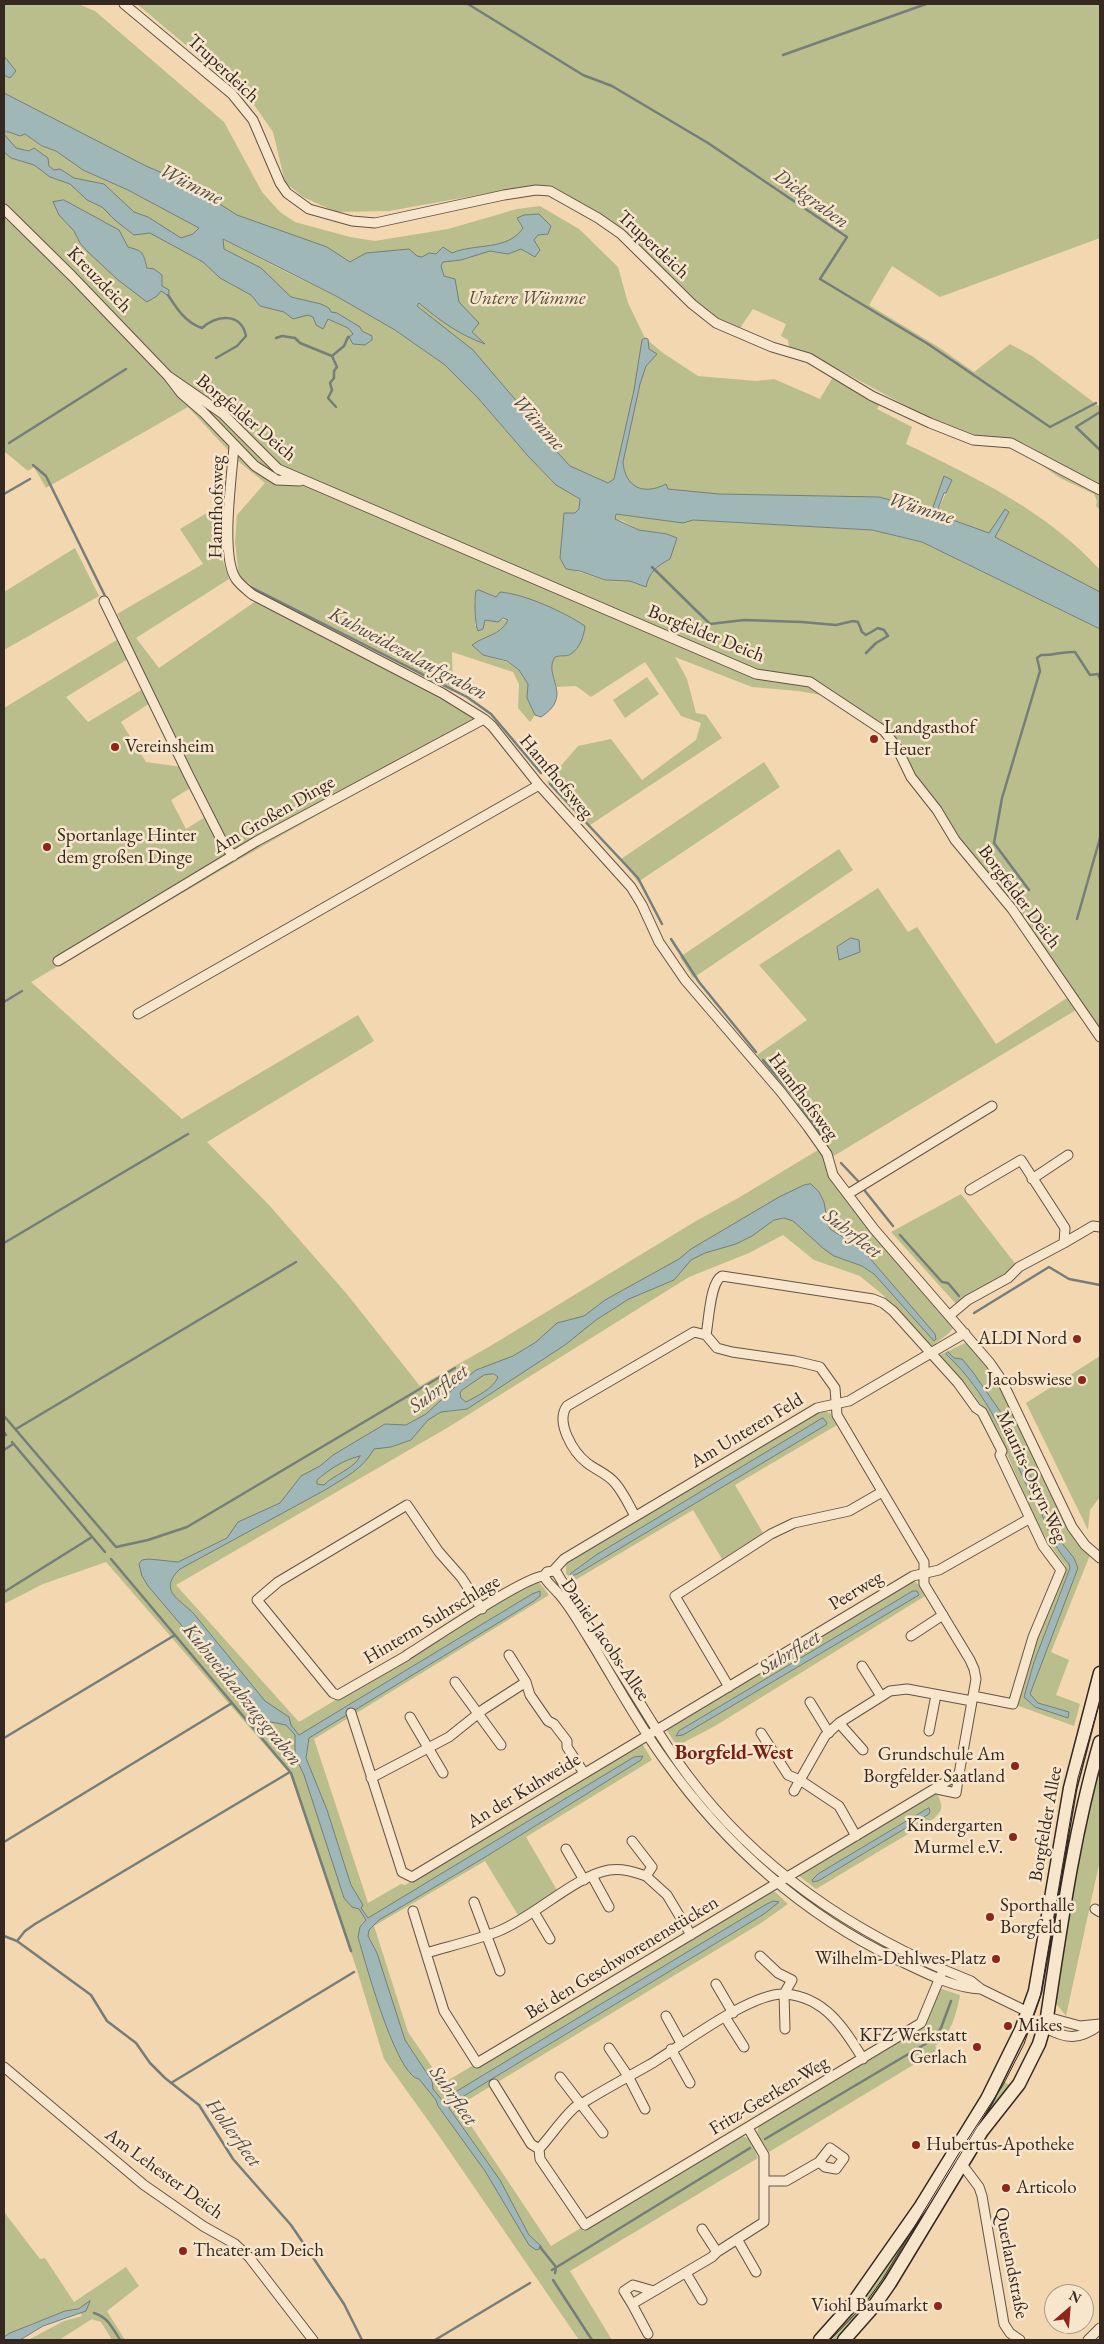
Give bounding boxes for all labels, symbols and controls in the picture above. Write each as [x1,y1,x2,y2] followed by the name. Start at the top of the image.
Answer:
[182,30,264,108] street label: Truperdeich
[156,159,226,211] water label: Wümme
[769,164,853,234] water label: Diekgraben
[612,206,694,284] street label: Truperdeich
[62,242,136,318] street label: Kreuzdeich
[469,288,585,310] park label: Untere Wümme
[191,369,301,467] street label: Borgfelder Deich
[507,390,569,456] water label: Wümme
[205,455,229,559] street label: Hamfhofsweg
[885,488,957,530] water label: Wümme
[644,600,768,668] street label: Borgfelder Deich
[325,602,491,706] water label: Kuhweidezulaufgraben
[884,717,976,761] place label: Landgasthof Heuer
[514,730,598,824] street label: Hamfhofsweg
[868,733,880,745] marker: Landgasthof Heuer
[125,736,214,758] place label: Vereinsheim
[109,741,121,753] marker: Vereinsheim
[209,771,339,859] street label: Am Großen Dinge
[57,825,196,869] place label: Sportanlage Hinter dem großen Dinge
[41,841,53,853] marker: Sportanlage Hinter dem großen Dinge
[973,841,1065,953] street label: Borgfelder Deich
[763,1049,843,1145] street label: Hamfhofsweg
[818,1204,886,1264] water label: Suhrfleet
[978,1328,1067,1350] place label: ALDI Nord
[1071,1333,1083,1345] marker: ALDI Nord
[405,1359,473,1419] water label: Suhrfleet
[987,1369,1072,1391] place label: Jacobswiese
[1076,1374,1088,1386] marker: Jacobswiese
[686,1388,808,1474] street label: Am Unteren Feld
[991,1408,1071,1546] street label: Maurits-Ostyn-Weg
[825,1566,887,1616] street label: Peerweg
[360,1570,504,1670] street label: Hinterm Suhrschlage
[556,1575,654,1705] street label: Daniel-Jacobs-Allee
[177,1619,307,1771] water label: Kuhweideabzugsgraben
[755,1625,825,1681] water label: Suhrfleet
[675,1742,793,1766] district label: Borgfeld-West
[863,1744,1005,1788] place label: Grundschule Am Borgfelder Saatland
[463,1748,585,1834] street label: An der Kuhweide
[1009,1760,1021,1772] marker: Grundschule Am Borgfelder Saatland
[1025,1765,1067,1883] street label: Borgfelder Allee
[906,1815,1003,1859] place label: Kindergarten Murmel e.V.
[1007,1831,1019,1843] marker: Kindergarten Murmel e.V.
[521,1891,723,2025] street label: Bei den Geschworenenstücken
[1000,1895,1074,1939] place label: Sporthalle Borgfeld
[984,1911,996,1923] marker: Sporthalle Borgfeld
[815,1948,986,1970] place label: Wilhelm-Dehlwes-Platz
[990,1953,1002,1965] marker: Wilhelm-Dehlwes-Platz
[1018,2015,1062,2037] place label: Mikes
[1002,2020,1014,2032] marker: Mikes
[859,2025,967,2069] place label: KFZ Werkstatt Gerlach
[971,2041,983,2053] marker: KFZ Werkstatt Gerlach
[705,2051,833,2141] street label: Fritz-Geerken-Weg
[424,2061,482,2131] water label: Suhrfleet
[200,2094,266,2172] water label: Hollerfleet
[100,2123,228,2225] street label: Am Lehester Deich
[926,2134,1074,2156] place label: Hubertus-Apotheke
[910,2139,922,2151] marker: Hubertus-Apotheke
[1016,2177,1077,2199] place label: Articolo
[1000,2182,1012,2194] marker: Articolo
[989,2205,1033,2321] street label: Querlandstraße
[193,2240,324,2262] place label: Theater am Deich
[177,2245,189,2257] marker: Theater am Deich
[1044,2284,1094,2334] north arrow
[1066,2286,1084,2307] text: N
[811,2295,928,2317] place label: Viohl Baumarkt
[932,2300,944,2312] marker: Viohl Baumarkt

